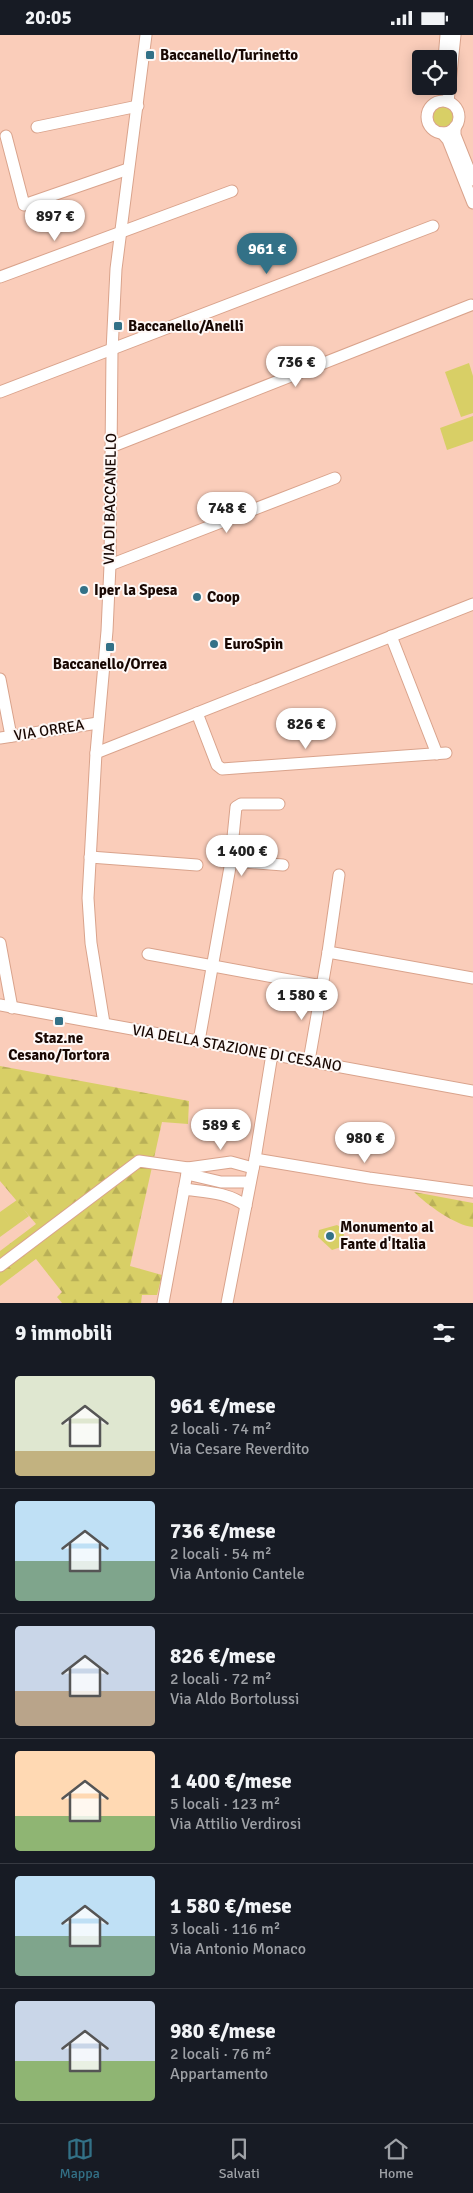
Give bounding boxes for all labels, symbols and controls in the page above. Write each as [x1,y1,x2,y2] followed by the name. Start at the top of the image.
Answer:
[25,6,72,30] text: 20:05
[160,46,298,64] place label: Baccanello/Turinetto
[144,49,156,61] marker: Baccanello/Turinetto
[412,50,457,95] map controls
[412,50,457,95] button: locate
[20,199,90,242] pin: 897 €
[36,206,74,226] text: 897 €
[232,233,302,275] pin: 961 €
[248,239,286,259] text: 961 €
[128,317,244,335] place label: Baccanello/Anelli
[112,320,124,332] marker: Baccanello/Anelli
[261,345,331,388] pin: 736 €
[277,352,315,372] text: 736 €
[100,433,120,565] street label: VIA DI BACCANELLO
[192,491,262,534] pin: 748 €
[208,498,246,518] text: 748 €
[94,581,178,599] place label: Iper la Spesa
[78,584,90,596] marker: Iper la Spesa
[207,588,240,606] place label: Coop
[191,591,203,603] marker: Coop
[224,635,283,653] place label: EuroSpin
[208,638,220,650] marker: EuroSpin
[104,641,116,653] marker: Baccanello/Orrea
[53,655,168,673] place label: Baccanello/Orrea
[271,707,341,750] pin: 826 €
[287,714,325,734] text: 826 €
[13,716,85,744] street label: VIA ORREA
[196,835,288,877] pin: 1 400 €
[217,841,267,861] text: 1 400 €
[256,979,348,1021] pin: 1 580 €
[277,985,327,1005] text: 1 580 €
[53,1015,65,1027] marker: Staz.ne Cesano/Tortora
[131,1021,343,1075] street label: VIA DELLA STAZIONE DI CESANO
[8,1029,110,1064] place label: Staz.ne Cesano/Tortora
[186,1109,256,1151] pin: 589 €
[202,1115,240,1135] text: 589 €
[330,1121,400,1164] pin: 980 €
[346,1128,384,1148] text: 980 €
[340,1218,434,1253] place label: Monumento al Fante d'Italia
[324,1230,336,1242] marker: Monumento al Fante d'Italia
[430,1319,458,1347] icon: filters
[15,1320,112,1346] text: 9 immobili
[170,1393,276,1419] text: 961 €/mese
[55,1396,115,1456] icon: home
[170,1419,272,1439] text: 2 locali · 74 m²
[170,1439,309,1459] text: Via Cesare Reverdito
[170,1518,276,1544] text: 736 €/mese
[55,1521,115,1581] icon: home
[170,1544,272,1564] text: 2 locali · 54 m²
[170,1564,305,1584] text: Via Antonio Cantele
[170,1643,276,1669] text: 826 €/mese
[55,1646,115,1706] icon: home
[170,1669,272,1689] text: 2 locali · 72 m²
[170,1689,299,1709] text: Via Aldo Bortolussi
[170,1768,292,1794] text: 1 400 €/mese
[55,1771,115,1831] icon: home
[170,1794,280,1814] text: 5 locali · 123 m²
[170,1814,301,1834] text: Via Attilio Verdirosi
[170,1893,292,1919] text: 1 580 €/mese
[55,1896,115,1956] icon: home
[170,1919,280,1939] text: 3 locali · 116 m²
[170,1939,306,1959] text: Via Antonio Monaco
[170,2018,276,2044] text: 980 €/mese
[55,2021,115,2081] icon: home
[170,2044,272,2064] text: 2 locali · 76 m²
[170,2064,268,2084] text: Appartamento
[59,2135,100,2182] tab: Mappa
[219,2135,260,2182] tab: Salvati
[379,2135,414,2182] tab: Home

